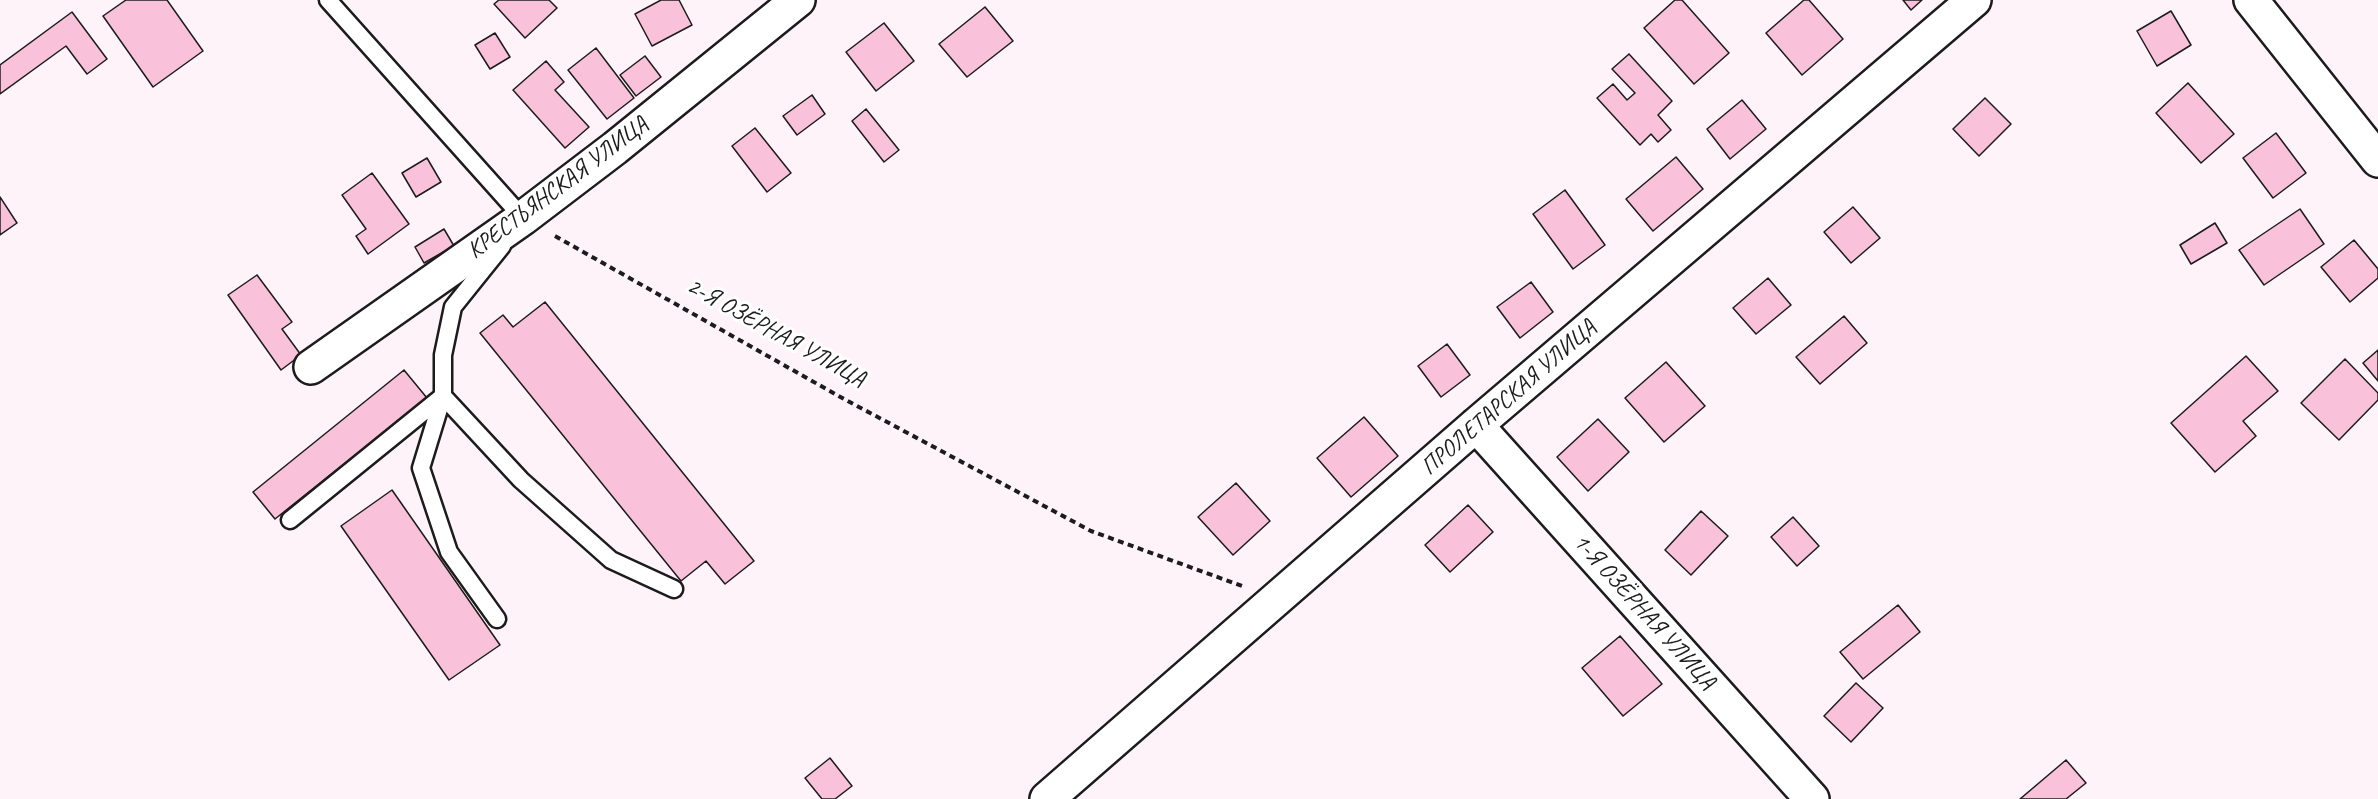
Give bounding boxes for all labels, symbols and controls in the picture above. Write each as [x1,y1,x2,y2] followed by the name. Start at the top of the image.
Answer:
[462,111,654,265] street label: КРЕСТЬЯНСКАЯ УЛИЦА
[682,272,870,394] street label: 2-Я ОЗЁРНАЯ УЛИЦА
[1416,314,1602,482] street label: ПРОЛЕТАРСКАЯ УЛИЦА
[1566,528,1722,696] street label: 1-Я ОЗЁРНАЯ УЛИЦА

